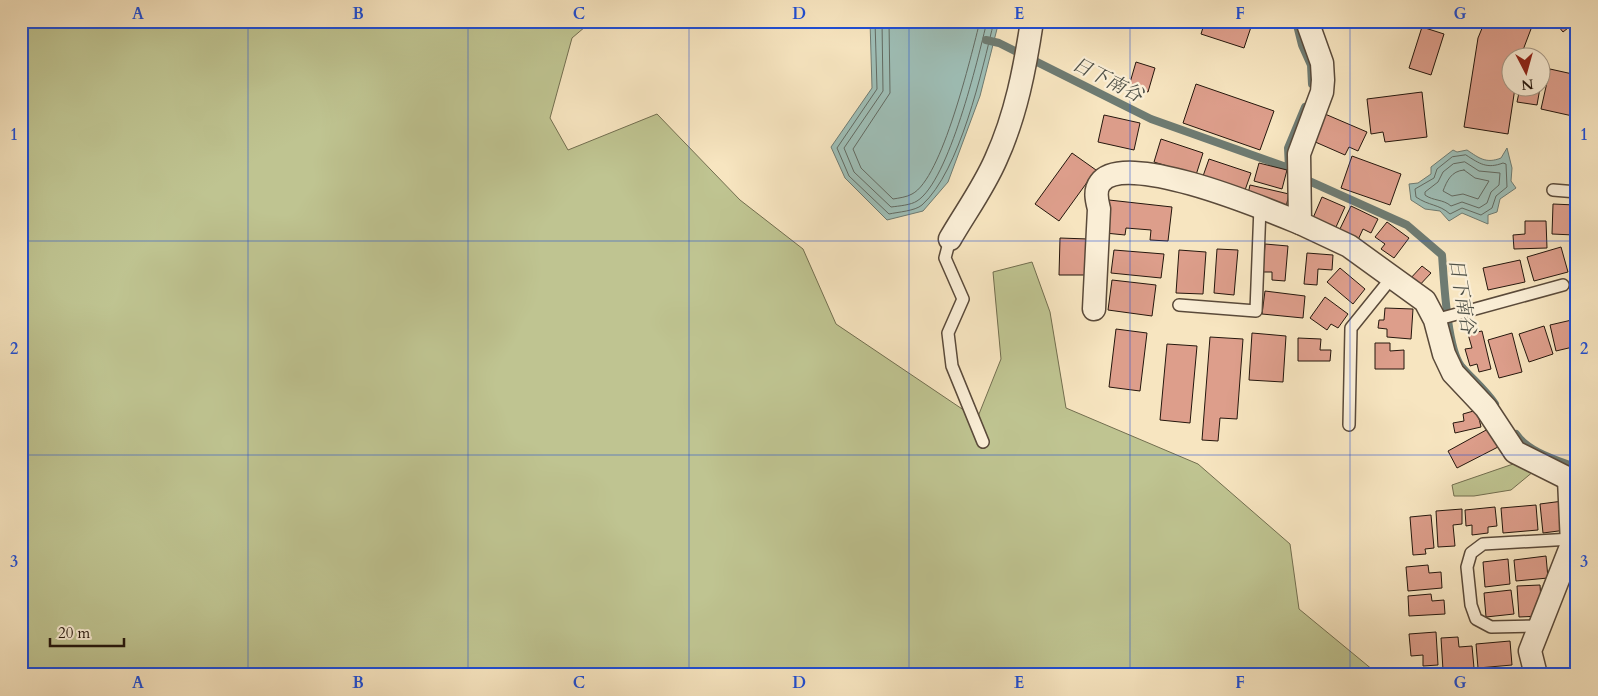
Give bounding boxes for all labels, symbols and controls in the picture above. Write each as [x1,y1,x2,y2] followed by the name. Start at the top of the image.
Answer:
[132,3,144,25] text: A
[352,3,364,25] text: B
[573,3,585,25] text: C
[792,3,806,25] text: D
[1014,3,1024,25] text: E
[1235,3,1245,25] text: F
[1453,3,1467,25] text: G
[1500,48,1550,98] north arrow
[1068,51,1148,109] water label: 日下南谷
[1520,74,1534,95] text: N
[10,124,18,146] text: 1
[1580,124,1588,146] text: 1
[1443,256,1482,337] water label: 日下南谷
[10,338,18,360] text: 2
[1580,338,1588,360] text: 2
[10,551,18,573] text: 3
[1580,551,1588,573] text: 3
[50,616,124,648] scale bar
[58,623,90,643] text: 20 m
[132,672,144,694] text: A
[352,672,364,694] text: B
[573,672,585,694] text: C
[792,672,806,694] text: D
[1014,672,1024,694] text: E
[1235,672,1245,694] text: F
[1453,672,1467,694] text: G

